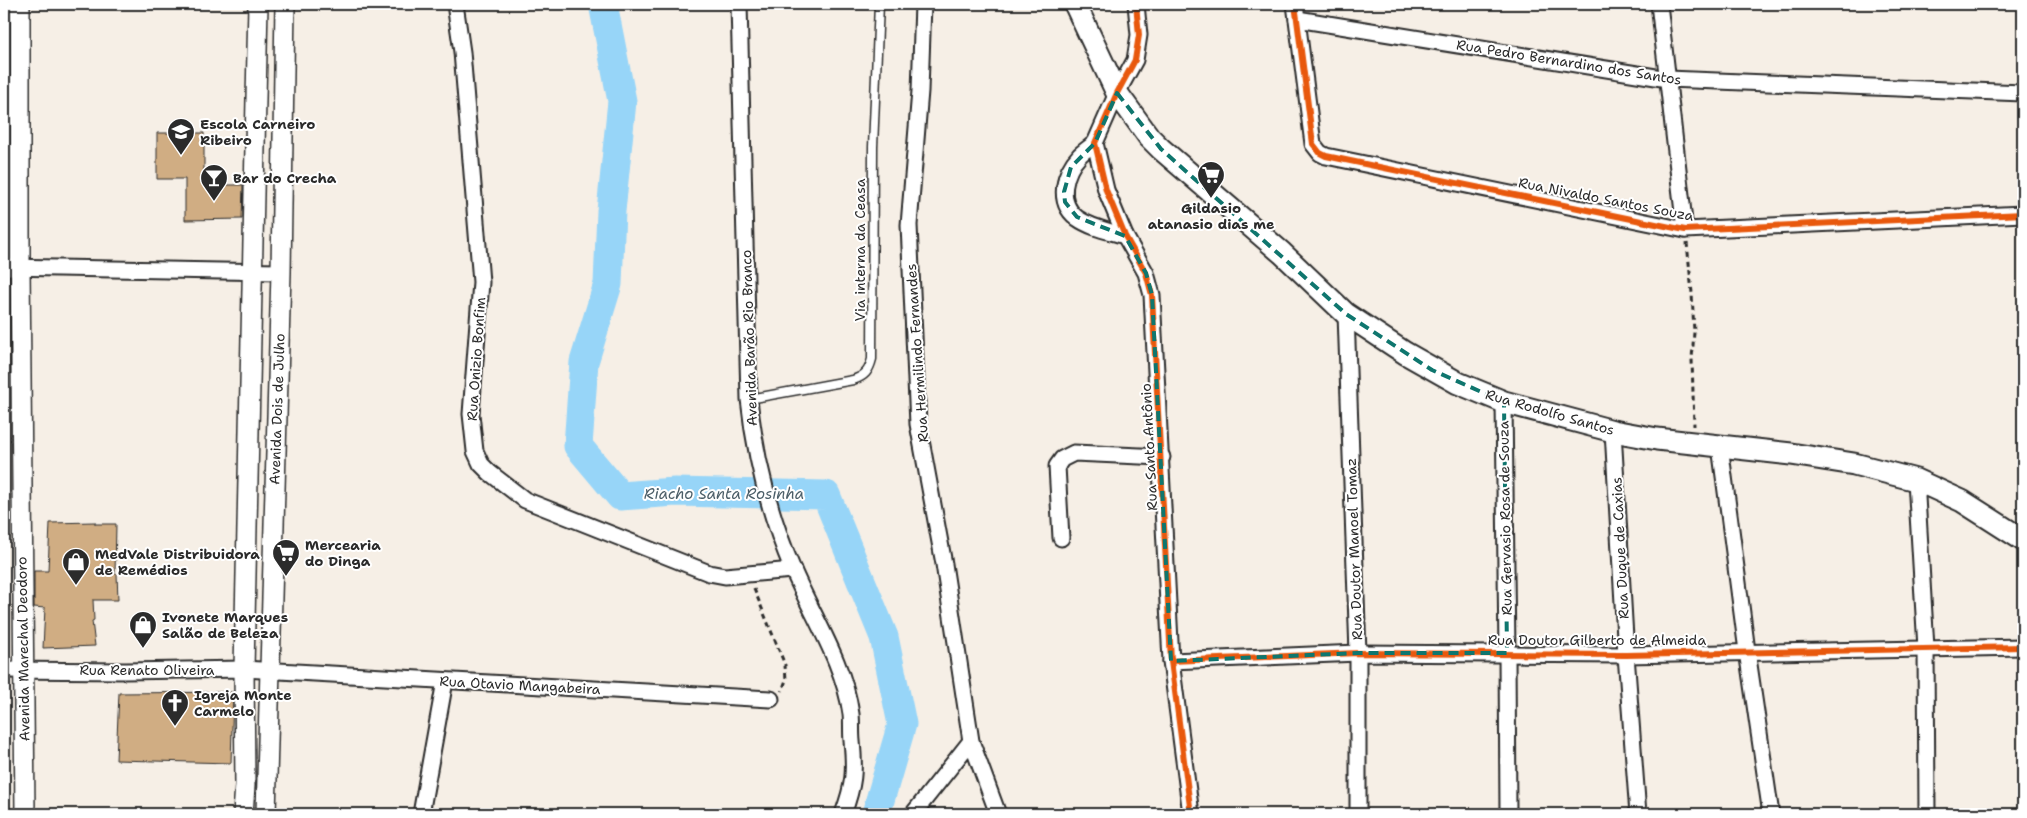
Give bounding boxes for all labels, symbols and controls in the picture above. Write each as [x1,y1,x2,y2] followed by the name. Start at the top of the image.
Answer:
[1455,35,1683,89] street label: Rua Pedro Bernardino dos Santos
[200,115,315,149] place label: Escola Carneiro Ribeiro
[166,117,196,156] school or university icon: Escola Carneiro Ribeiro
[1196,160,1226,199] supermarket icon: Gildasio atanasio dias me
[199,163,229,202] bar icon: Bar do Crecha
[233,169,337,187] place label: Bar do Crecha
[1517,173,1695,225] street label: Rua Nivaldo Santos Souza
[851,178,869,321] street label: Via interna da Ceasa
[1148,199,1274,233] place label: Gildasio atanasio dias me
[737,249,761,427] street label: Avenida Barão Rio Branco
[902,263,932,443] street label: Rua Hermilindo Fernandes
[463,296,489,422] street label: Rua Onizio Bonfim
[265,333,289,485] street label: Avenida Dois de Julho
[1137,383,1161,511] street label: Rua Santo Antônio
[1483,385,1617,439] street label: Rua Rodolfo Santos
[1494,420,1516,616] street label: Rua Gervasio Rosa de Souza
[1342,458,1366,640] street label: Rua Doutor Manoel Tomaz
[1607,476,1633,619] street label: Rua Duque de Caxias
[644,484,804,504] water label: Riacho Santa Rosinha
[305,536,381,570] place label: Mercearia do Dinga
[271,538,301,577] supermarket icon: Mercearia do Dinga
[95,545,260,579] place label: MedVale Distribuidora de Remédios
[61,547,91,586] shop icon: MedVale Distribuidora de Remédios
[12,556,34,742] street label: Avenida Marechal Deodoro
[162,608,288,642] place label: Ivonete Marques Salão de Beleza
[128,610,158,649] shop icon: Ivonete Marques Salão de Beleza
[1488,631,1706,649] street label: Rua Doutor Gilberto de Almeida
[79,661,215,679] street label: Rua Renato Oliveira
[439,672,601,698] street label: Rua Otavio Mangabeira
[194,686,292,720] place label: Igreja Monte Carmelo
[160,688,190,727] church icon: Igreja Monte Carmelo

